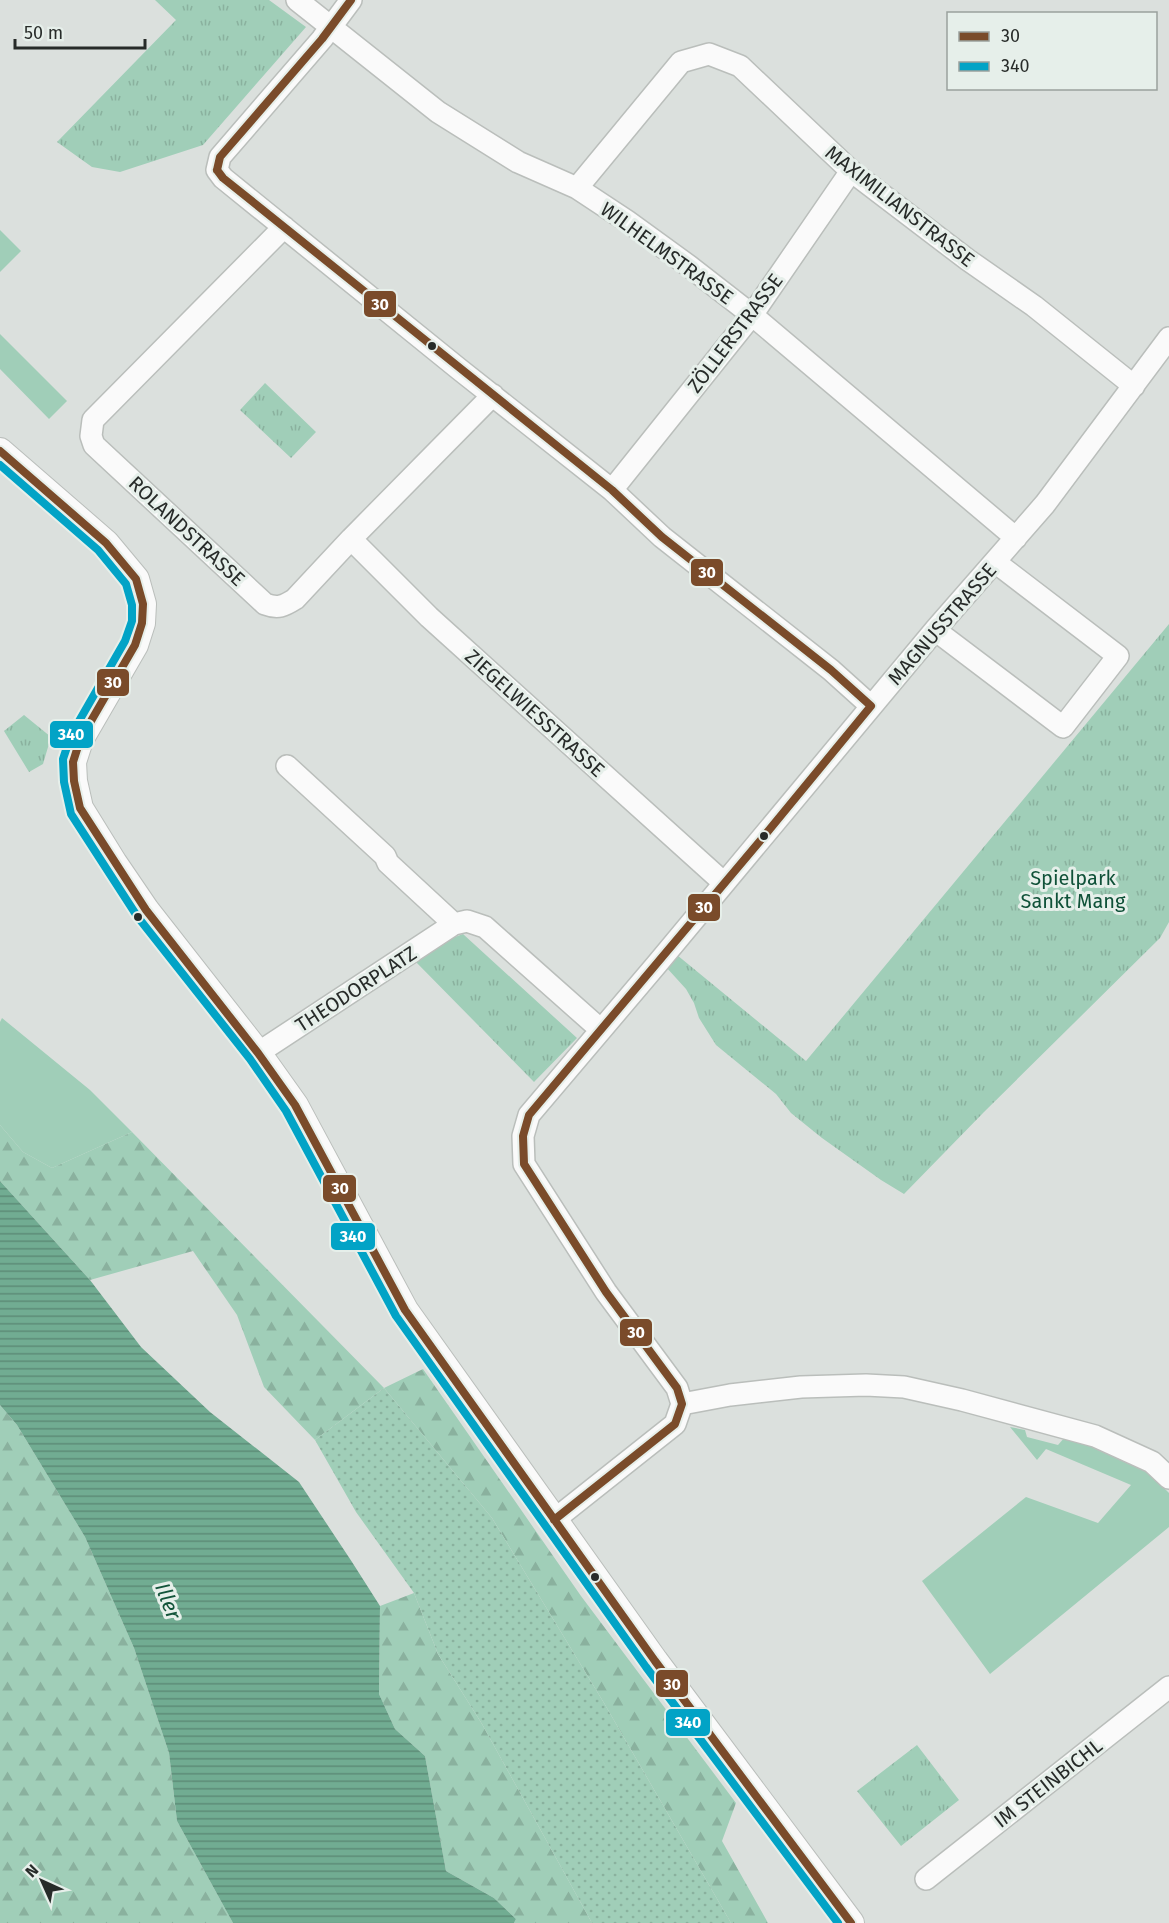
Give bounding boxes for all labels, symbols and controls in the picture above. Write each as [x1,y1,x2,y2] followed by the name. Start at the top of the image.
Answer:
[15,12,146,50] scale bar
[947,12,1157,90] legend
[24,22,63,44] text: 50 m
[1001,25,1020,47] text: 30
[1001,55,1030,77] text: 340
[821,140,979,272] street label: MAXIMILIANSTRASSE
[596,197,738,309] street label: WILHELMSTRASSE
[682,269,788,397] street label: ZÖLLERSTRASSE
[363,290,397,318] line badge: 30
[370,295,389,314] text: 30
[426,340,438,352] unlabelled marker
[124,471,250,591] street label: ROLANDSTRASSE
[690,558,724,587] line badge: 30
[883,558,1001,690] street label: MAGNUSSTRASSE
[697,563,716,582] text: 30
[460,644,610,782] street label: ZIEGELWIESSTRASSE
[96,668,130,697] line badge: 30
[103,673,122,692] text: 30
[49,720,94,749] line badge: 340
[57,725,84,744] text: 340
[758,830,770,842] unlabelled marker
[1021,866,1126,913] park label: Spielpark Sankt Mang
[687,893,721,922] line badge: 30
[694,898,713,917] text: 30
[132,911,144,923] unlabelled marker
[291,941,421,1037] street label: THEODORPLATZ
[322,1174,357,1203] line badge: 30
[330,1179,349,1198] text: 30
[330,1222,376,1251] line badge: 340
[339,1227,366,1246] text: 340
[619,1318,653,1347] line badge: 30
[626,1323,645,1342] text: 30
[589,1571,601,1583] unlabelled marker
[149,1579,187,1624] water label: Iller
[655,1669,689,1698] line badge: 30
[662,1675,681,1694] text: 30
[665,1708,711,1737] line badge: 340
[674,1713,701,1732] text: 340
[989,1733,1107,1833] street label: IM STEINBICHL
[12,1851,72,1911] north arrow
[21,1860,42,1881] text: N

